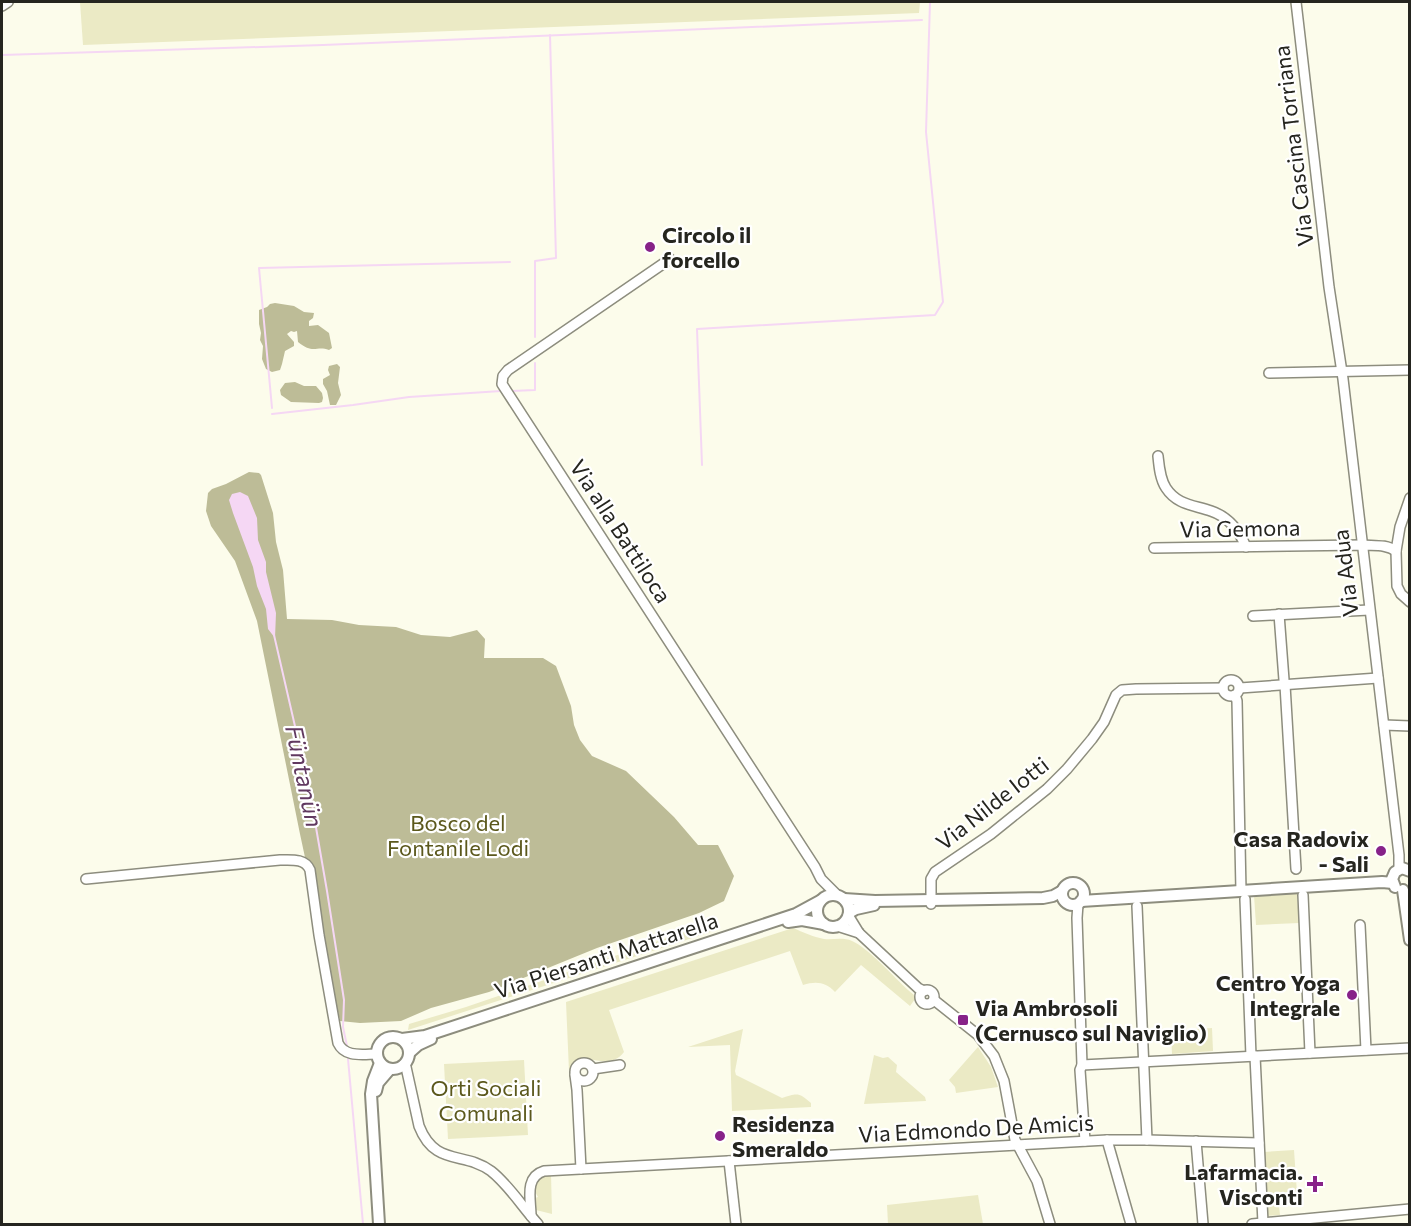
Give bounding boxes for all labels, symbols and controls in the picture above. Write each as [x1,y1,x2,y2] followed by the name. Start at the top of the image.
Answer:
[1267,44,1319,248] street label: Via Cascina Torriana
[662,221,751,273] place label: Circolo il forcello
[643,240,657,254] marker: Circolo il forcello
[565,454,677,608] street label: Via alla Battiloca
[1179,513,1301,543] street label: Via Gemona
[1326,528,1364,618] street label: Via Adua
[280,722,330,830] water label: Füntanün
[930,751,1054,855] street label: Via Nilde Iotti
[387,809,529,861] park label: Bosco del Fontanile Lodi
[1234,825,1370,877] place label: Casa Radovix - Sali
[1374,844,1388,858] marker: Casa Radovix - Sali
[491,906,721,1004] street label: Via Piersanti Mattarella
[1216,969,1340,1021] place label: Centro Yoga Integrale
[1345,988,1359,1002] marker: Centro Yoga Integrale
[975,994,1207,1046] place label: Via Ambrosoli (Cernusco sul Naviglio)
[956,1013,970,1027] marker: Via Ambrosoli (Cernusco sul Naviglio)
[431,1074,541,1126] park label: Orti Sociali Comunali
[858,1108,1094,1148] street label: Via Edmondo De Amicis
[732,1110,835,1162] place label: Residenza Smeraldo
[713,1129,727,1143] marker: Residenza Smeraldo
[1184,1158,1303,1210] place label: Lafarmacia. Visconti
[1308,1177,1322,1191] marker: Lafarmacia. Visconti

